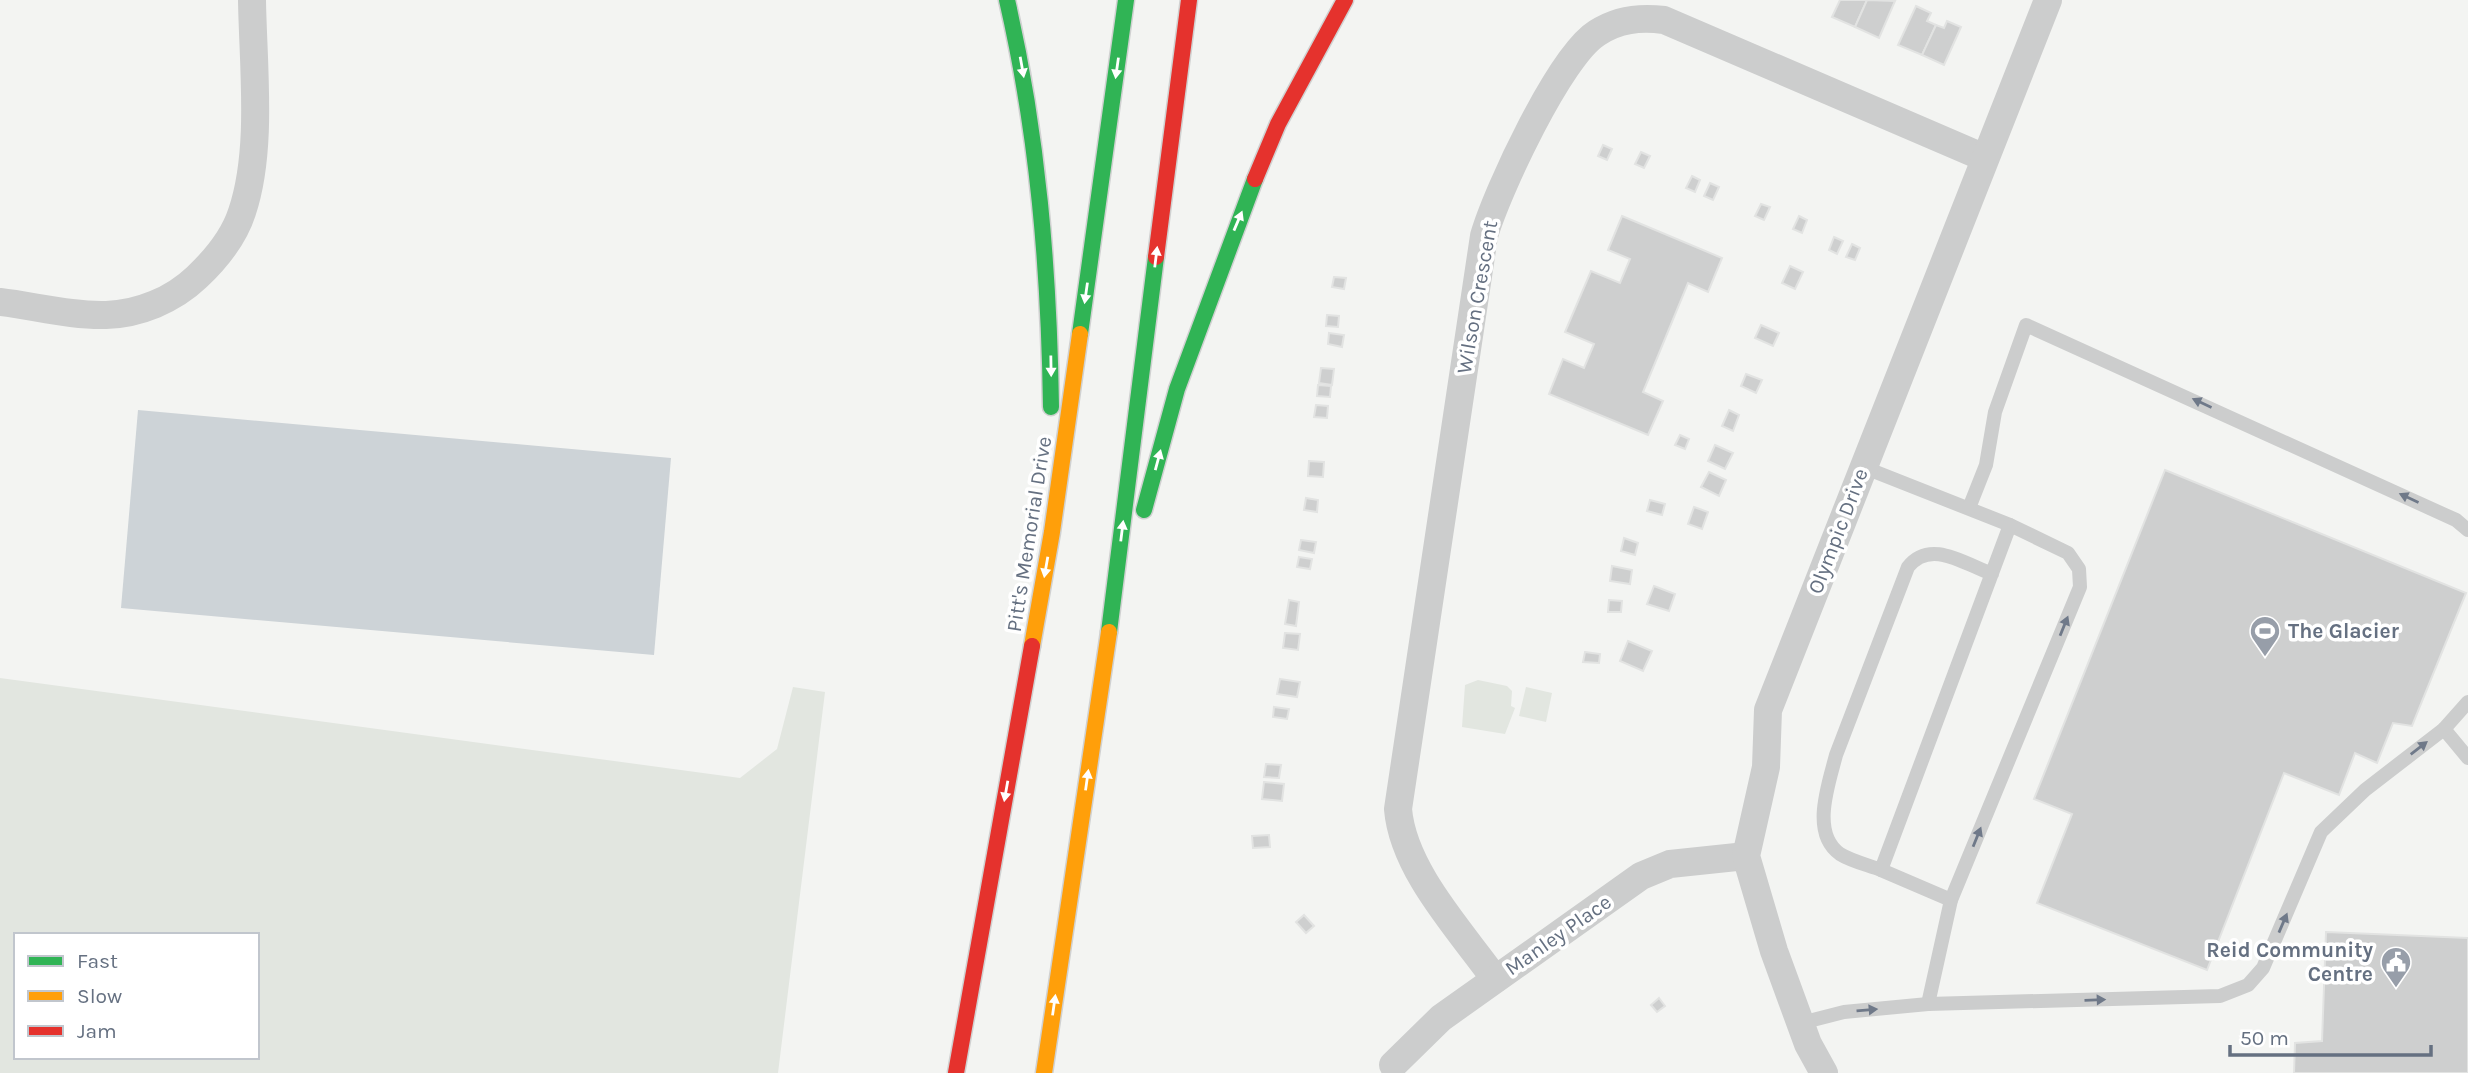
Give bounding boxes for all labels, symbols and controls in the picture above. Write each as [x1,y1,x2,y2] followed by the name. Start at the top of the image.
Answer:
[1017,56,1028,78] one-way arrow
[1111,57,1122,79] one-way arrow
[1232,211,1244,231] one-way arrow
[1452,218,1502,376] street label: Wilson Crescent
[1151,245,1162,267] one-way arrow
[1081,282,1092,304] one-way arrow
[1045,355,1057,377] one-way arrow
[2192,397,2212,409] one-way arrow
[1002,435,1056,633] street label: Pitt's Memorial Drive
[1153,449,1163,470] one-way arrow
[1803,465,1873,597] street label: Olympic Drive
[2398,492,2419,503] one-way arrow
[1116,520,1127,542] one-way arrow
[1040,556,1051,578] one-way arrow
[2248,614,2282,658] sports icon: The Glacier
[2058,616,2069,637] one-way arrow
[2288,619,2400,643] place label: The Glacier
[2410,742,2428,756] one-way arrow
[1082,769,1093,791] one-way arrow
[1001,780,1012,802] one-way arrow
[1972,826,1983,847] one-way arrow
[1500,890,1616,980] street label: Manley Place
[2277,912,2288,933] one-way arrow
[14,933,259,1059] legend
[2206,938,2373,986] place label: Reid Community Centre
[2379,945,2413,989] public building icon: Reid Community Centre
[77,949,118,973] text: Fast
[77,984,122,1008] text: Slow
[1049,994,1060,1016] one-way arrow
[2084,994,2106,1005] one-way arrow
[1857,1004,1879,1015] one-way arrow
[2230,1014,2431,1058] scale bar
[77,1019,117,1043] text: Jam
[2240,1026,2289,1050] text: 50 m

